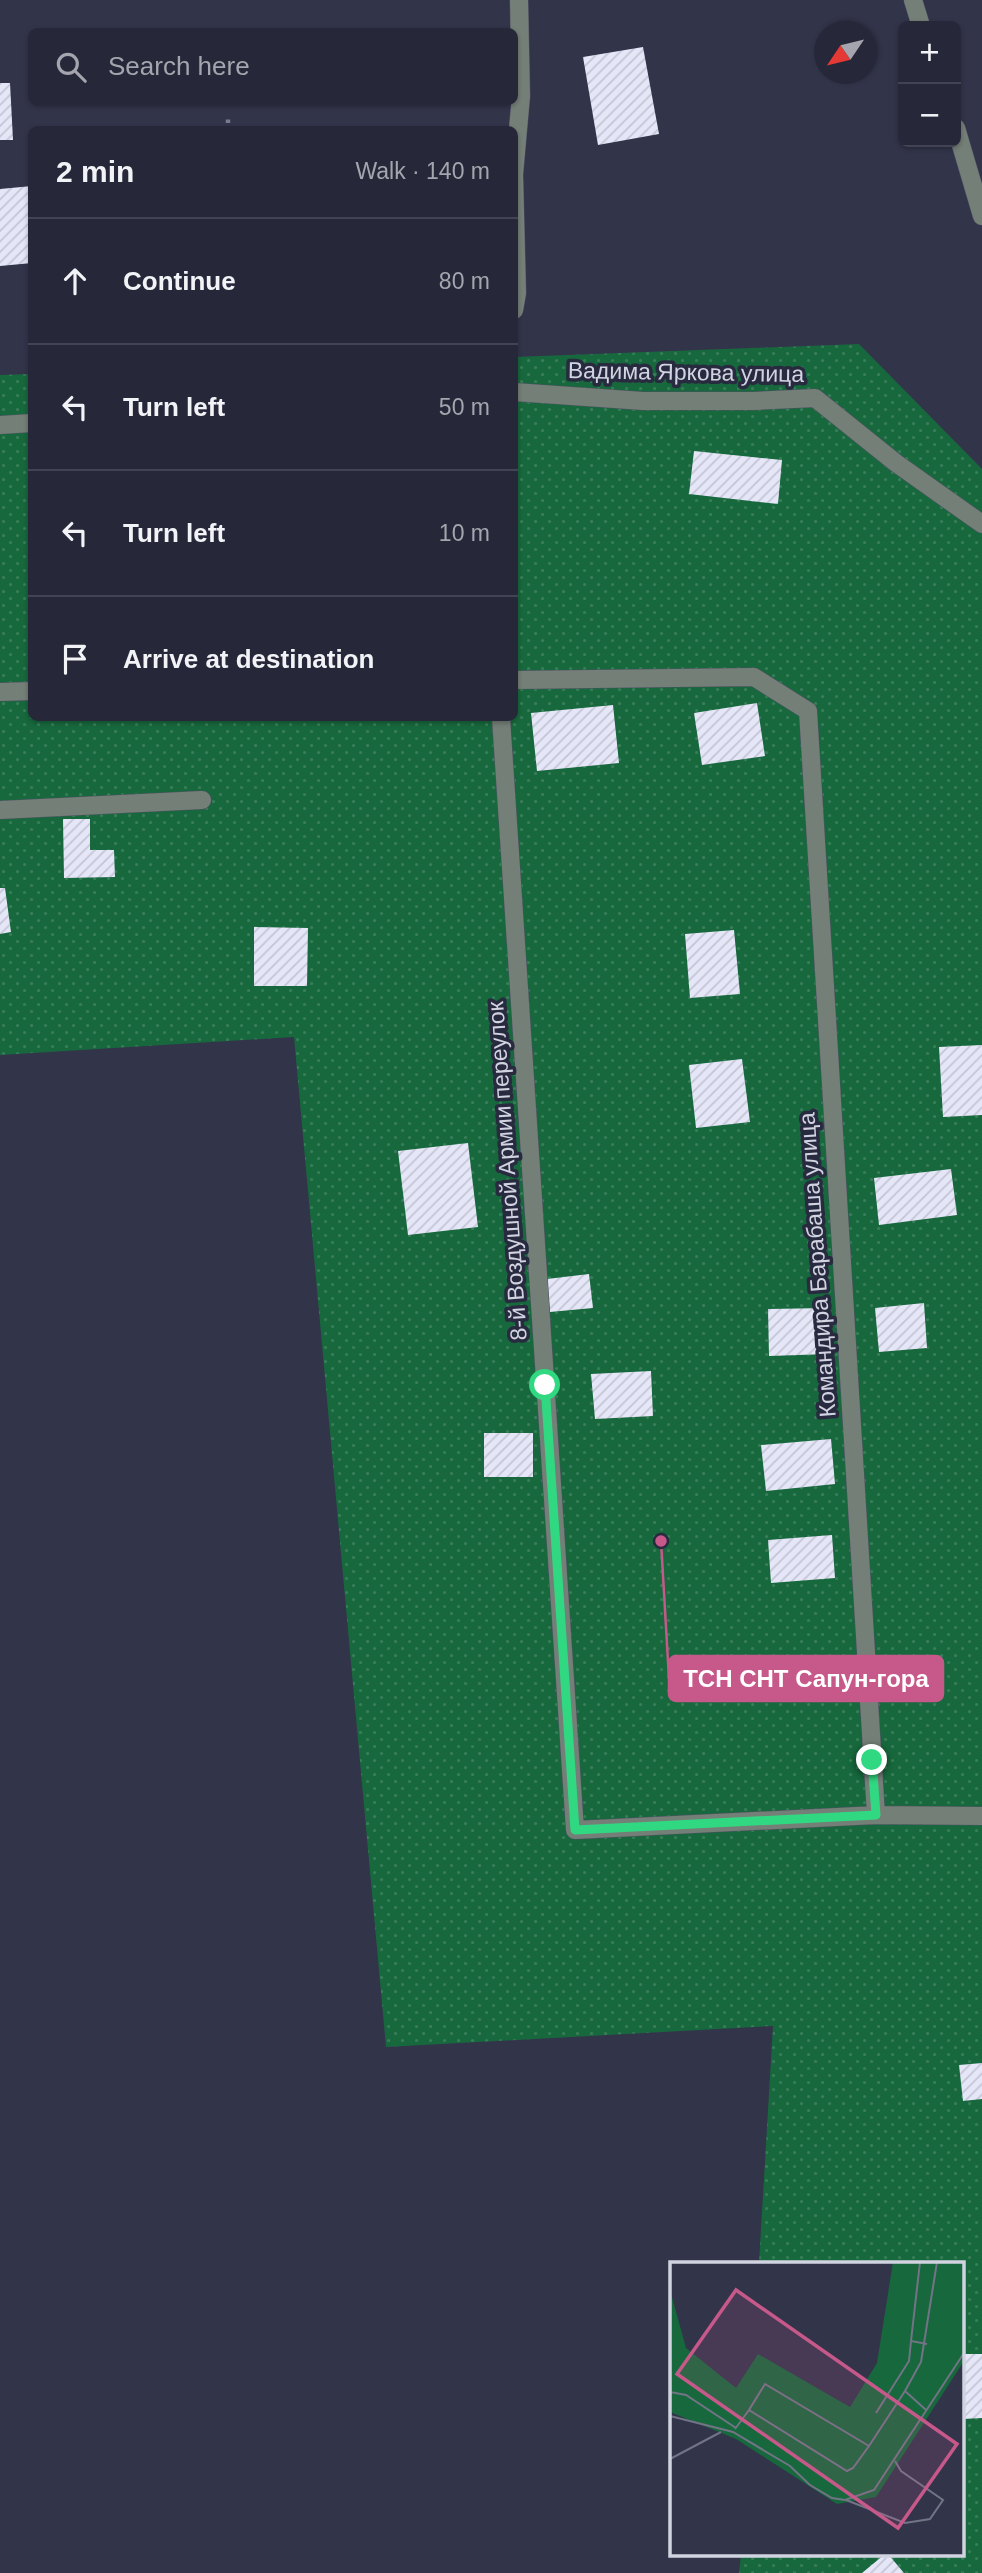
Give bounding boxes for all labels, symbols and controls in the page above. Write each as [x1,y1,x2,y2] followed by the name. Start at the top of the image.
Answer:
[814,21,877,84] north arrow
[898,21,961,147] map controls
[898,21,961,84] button: +
[28,28,518,105] search box
[52,48,90,86] icon: search
[108,51,250,81] text: Search here
[898,84,961,147] button: −
[56,155,134,188] text: 2 min
[355,158,490,184] text: Walk · 140 m
[56,262,94,300] icon: ahead
[123,266,236,296] text: Continue
[439,268,490,294] text: 80 m
[568,357,805,387] street label: Вадима Яркова улица
[56,388,94,426] icon: left
[123,392,225,422] text: Turn left
[439,394,490,420] text: 50 m
[56,514,94,552] icon: left
[123,518,225,548] text: Turn left
[439,520,490,546] text: 10 m
[56,640,94,678] icon: arrive
[123,644,374,674] text: Arrive at destination
[482,1000,532,1341] street label: 8-й Воздушной Армии переулок
[793,1112,841,1418] street label: Командира Барабаша улица
[529,1369,560,1400] route start
[669,1656,943,1701] callout: ТСН СНТ Сапун-гора
[683,1665,929,1692] text: ТСН СНТ Сапун-гора
[856,1744,887,1775] route end
[670,2262,964,2556] inset map

